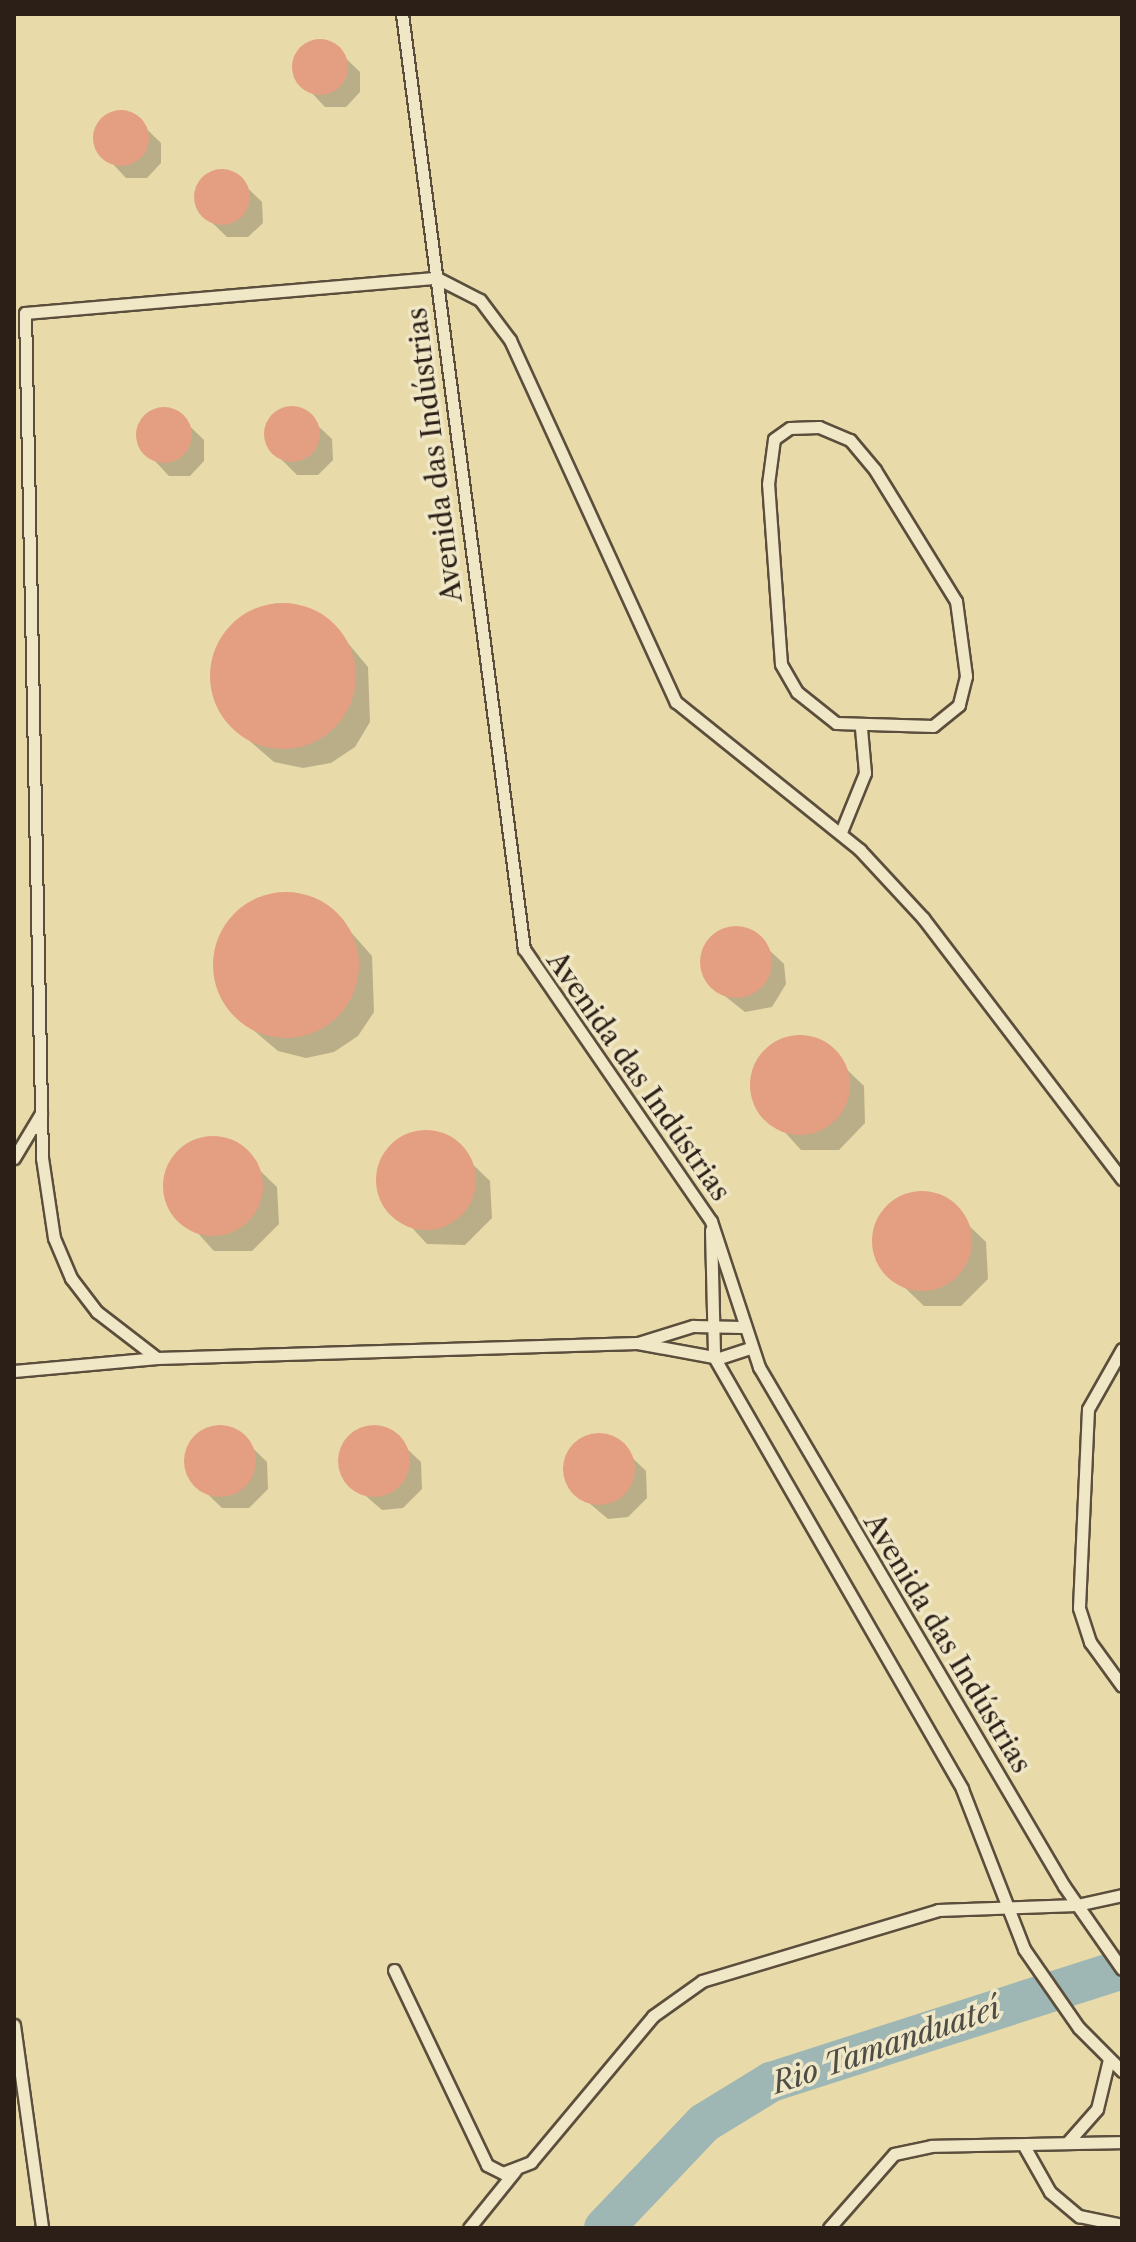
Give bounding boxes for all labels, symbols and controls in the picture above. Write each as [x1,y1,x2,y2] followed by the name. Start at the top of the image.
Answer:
[399,306,469,604] street label: Avenida das Indústrias
[540,945,738,1207] street label: Avenida das Indústrias
[857,1507,1039,1779] street label: Avenida das Indústrias
[767,1990,1005,2102] water label: Rio Tamanduateí

